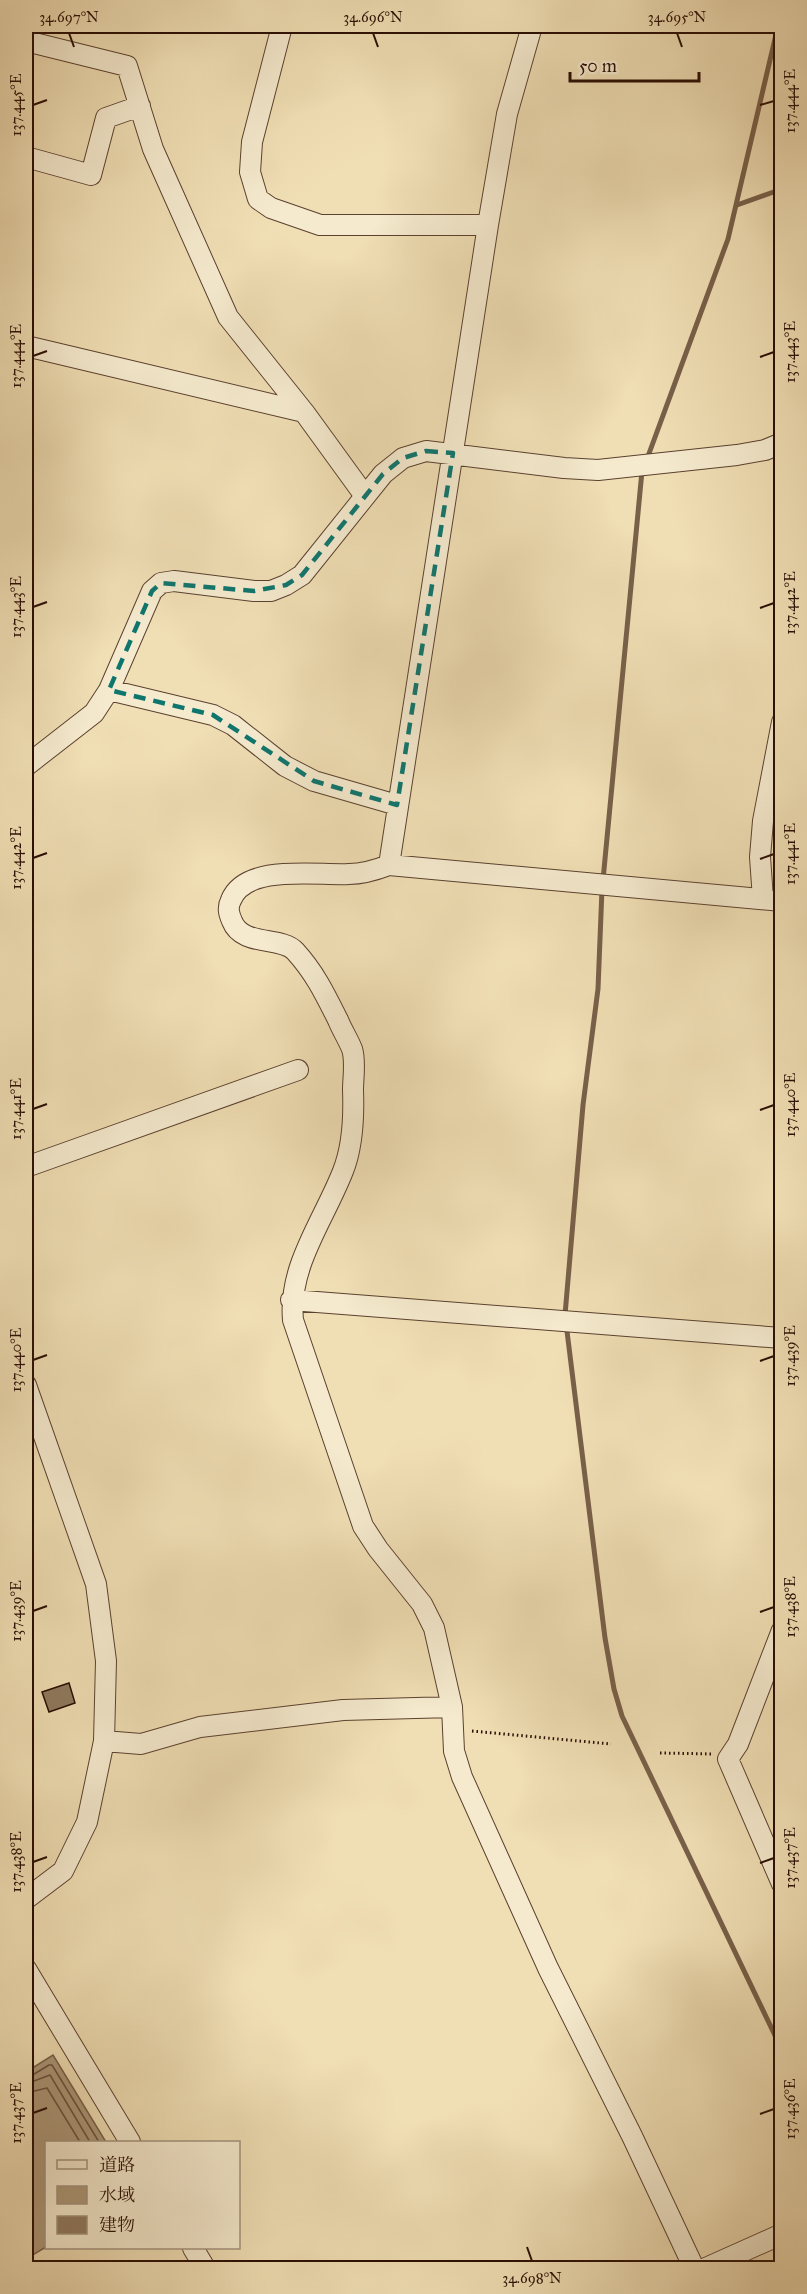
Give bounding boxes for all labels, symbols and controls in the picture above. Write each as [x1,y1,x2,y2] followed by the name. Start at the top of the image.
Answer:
[39,8,99,26] text: 34.697°N
[343,8,403,26] text: 34.696°N
[648,8,707,26] text: 34.695°N
[570,45,699,83] scale bar
[579,55,617,77] text: 50 m
[781,69,799,133] text: 137.444°E
[7,73,25,136] text: 137.445°E
[781,321,799,383] text: 137.443°E
[7,324,25,388] text: 137.444°E
[781,571,799,635] text: 137.442°E
[7,576,25,638] text: 137.443°E
[781,823,799,885] text: 137.441°E
[7,826,25,890] text: 137.442°E
[781,1072,799,1137] text: 137.440°E
[7,1078,25,1140] text: 137.441°E
[781,1325,799,1387] text: 137.439°E
[7,1327,25,1392] text: 137.440°E
[781,1576,799,1638] text: 137.438°E
[7,1580,25,1642] text: 137.439°E
[781,1827,799,1889] text: 137.437°E
[7,1831,25,1893] text: 137.438°E
[781,2078,799,2140] text: 137.436°E
[7,2082,25,2144] text: 137.437°E
[45,2141,240,2249] legend
[99,2154,135,2176] text: 道路
[99,2184,135,2206] text: 水域
[99,2214,135,2236] text: 建物
[502,2269,562,2287] text: 34.698°N

